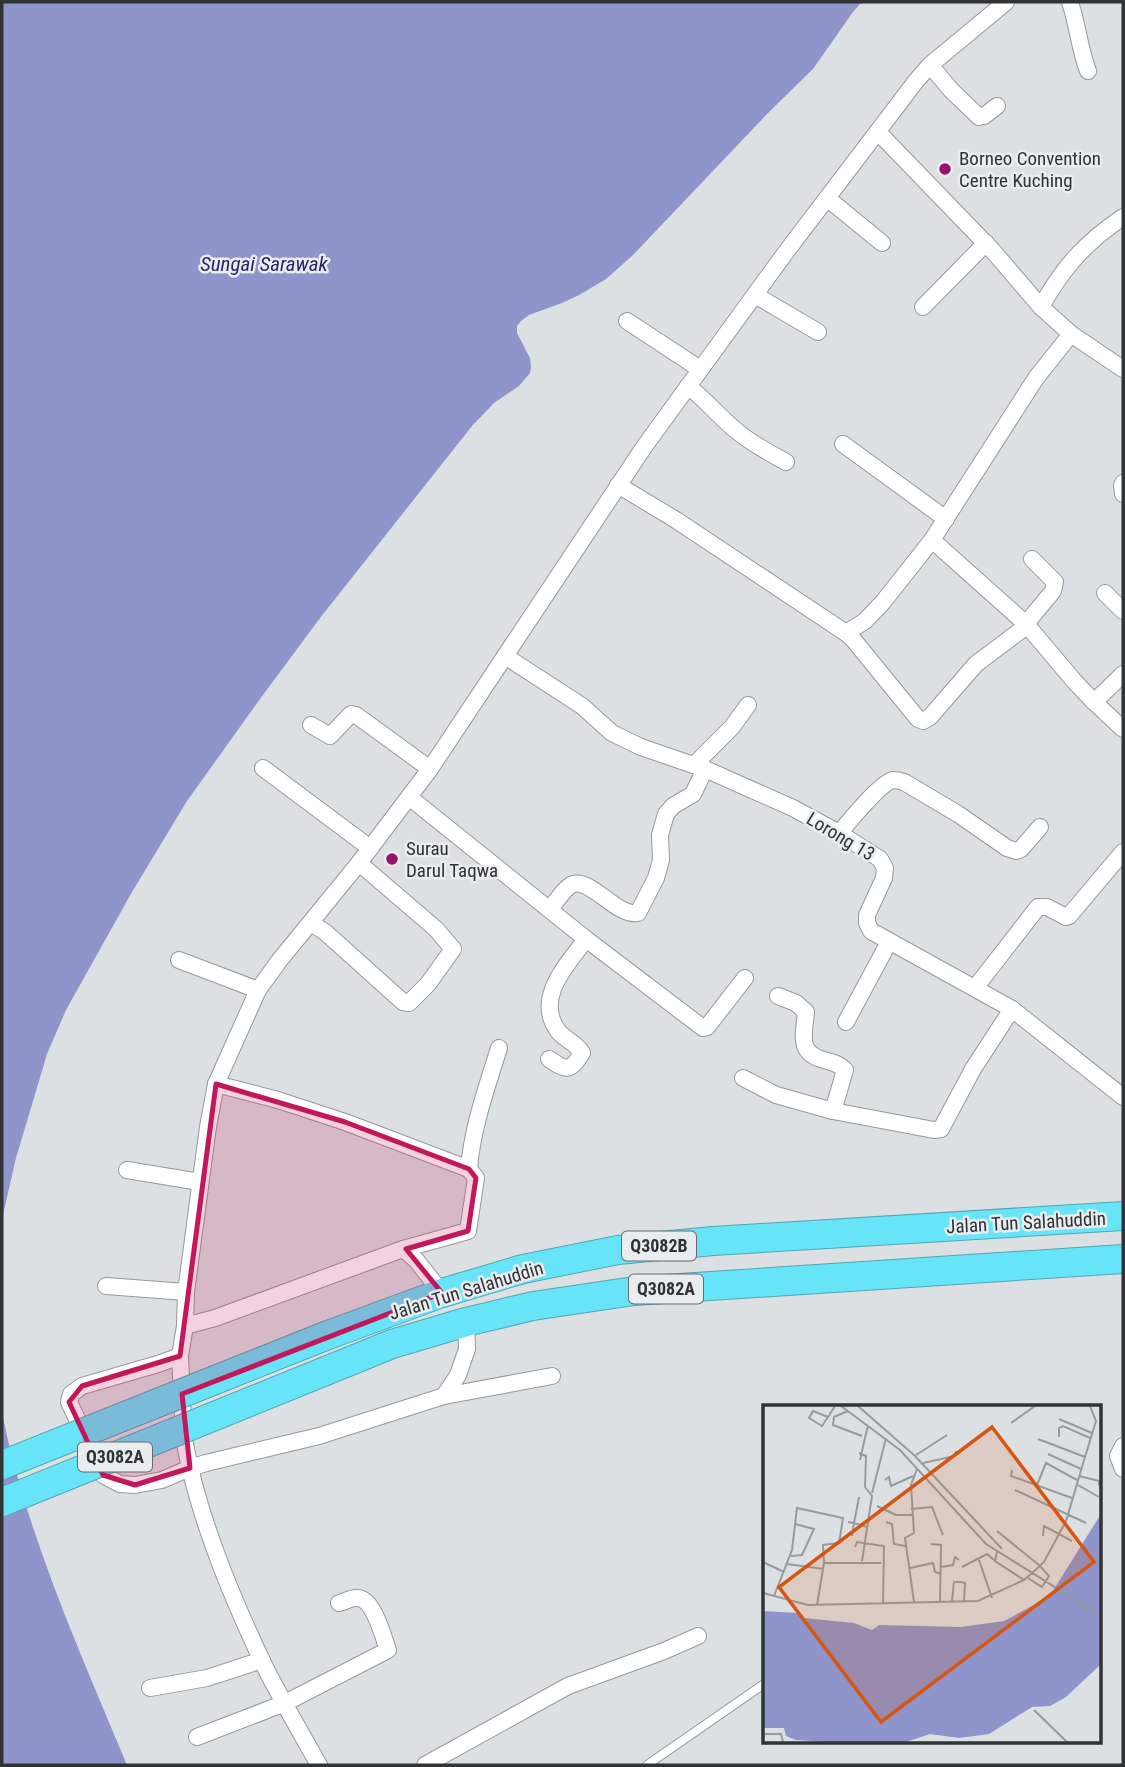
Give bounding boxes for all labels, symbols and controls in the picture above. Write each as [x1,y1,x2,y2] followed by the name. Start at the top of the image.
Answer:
[959,147,1101,192] place label: Borneo Convention Centre Kuching
[937,161,953,177] marker: Borneo Convention Centre Kuching
[200,252,329,276] water label: Sungai Sarawak
[803,807,879,866] street label: Lorong 13
[406,837,498,882] place label: Surau Darul Taqwa
[384,851,400,867] marker: Surau Darul Taqwa
[946,1207,1106,1238] street label: Jalan Tun Salahuddin
[622,1232,696,1260] road number: Q3082B
[386,1256,546,1325] street label: Jalan Tun Salahuddin
[629,1274,703,1304] road number: Q3082A
[763,1405,1100,1742] inset map
[78,1442,152,1472] road number: Q3082A

